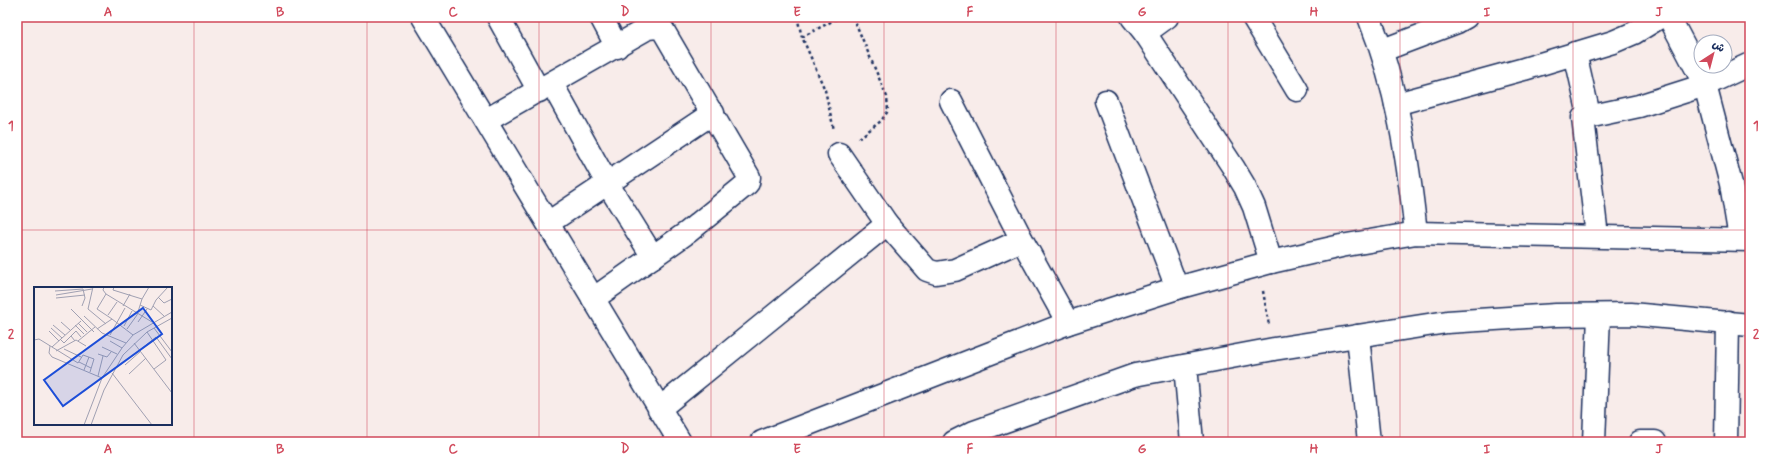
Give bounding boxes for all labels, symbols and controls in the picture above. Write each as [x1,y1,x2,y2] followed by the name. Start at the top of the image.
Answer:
[104,4,112,21] text: A
[276,4,285,21] text: B
[448,4,458,21] text: C
[621,4,630,21] text: D
[793,4,801,21] text: E
[967,4,974,21] text: F
[1138,4,1147,21] text: G
[1310,4,1319,21] text: H
[1484,4,1491,21] text: I
[1655,4,1663,21] text: J
[1693,34,1733,74] north arrow
[1709,37,1727,56] text: ش
[8,118,14,135] text: 1
[1753,118,1759,135] text: 1
[34,287,172,425] inset map
[8,326,15,343] text: 2
[1753,326,1760,343] text: 2
[104,441,112,458] text: A
[276,441,285,458] text: B
[448,441,458,458] text: C
[621,441,630,458] text: D
[793,441,801,458] text: E
[967,441,974,458] text: F
[1138,441,1147,458] text: G
[1310,441,1319,458] text: H
[1484,441,1491,458] text: I
[1655,441,1663,458] text: J

